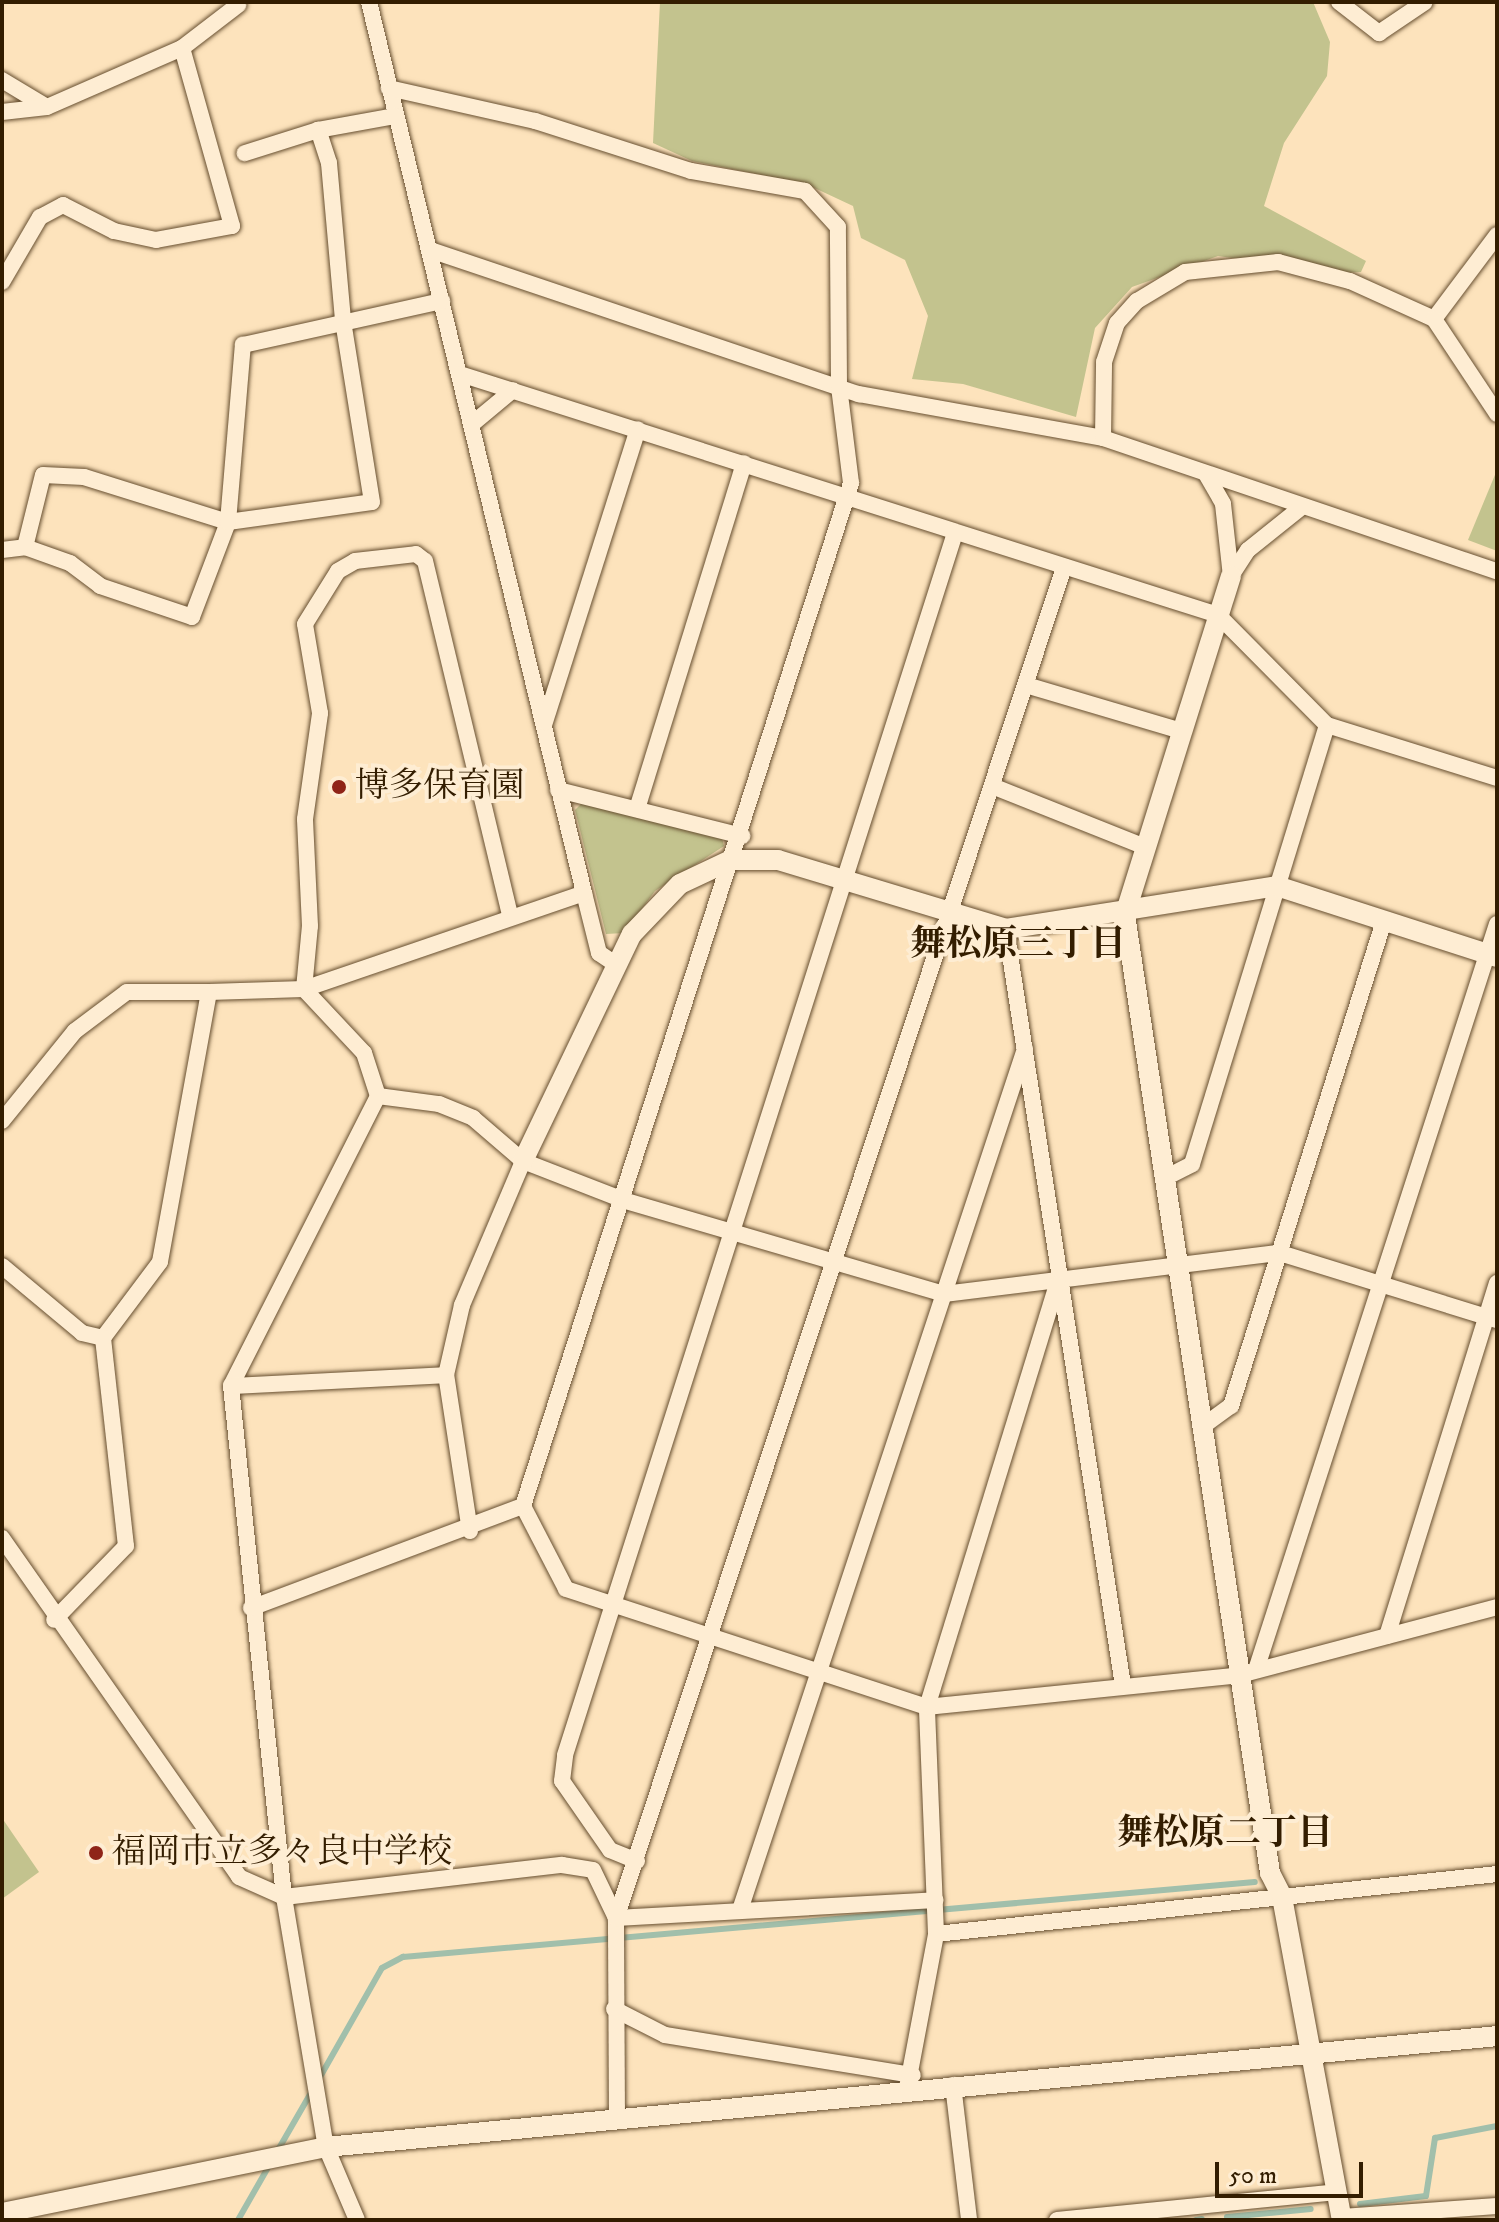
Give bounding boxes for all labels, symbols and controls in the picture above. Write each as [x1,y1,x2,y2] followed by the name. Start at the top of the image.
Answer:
[355,767,525,807] place label: 博多保育園
[330,778,348,796] marker: 博多保育園
[910,923,1126,967] district label: 舞松原三丁目
[1117,1812,1333,1856] district label: 舞松原二丁目
[112,1833,452,1873] place label: 福岡市立多々良中学校
[87,1844,105,1862] marker: 福岡市立多々良中学校
[1219,2146,1367,2196] scale bar
[1229,2161,1277,2191] text: 50 m

